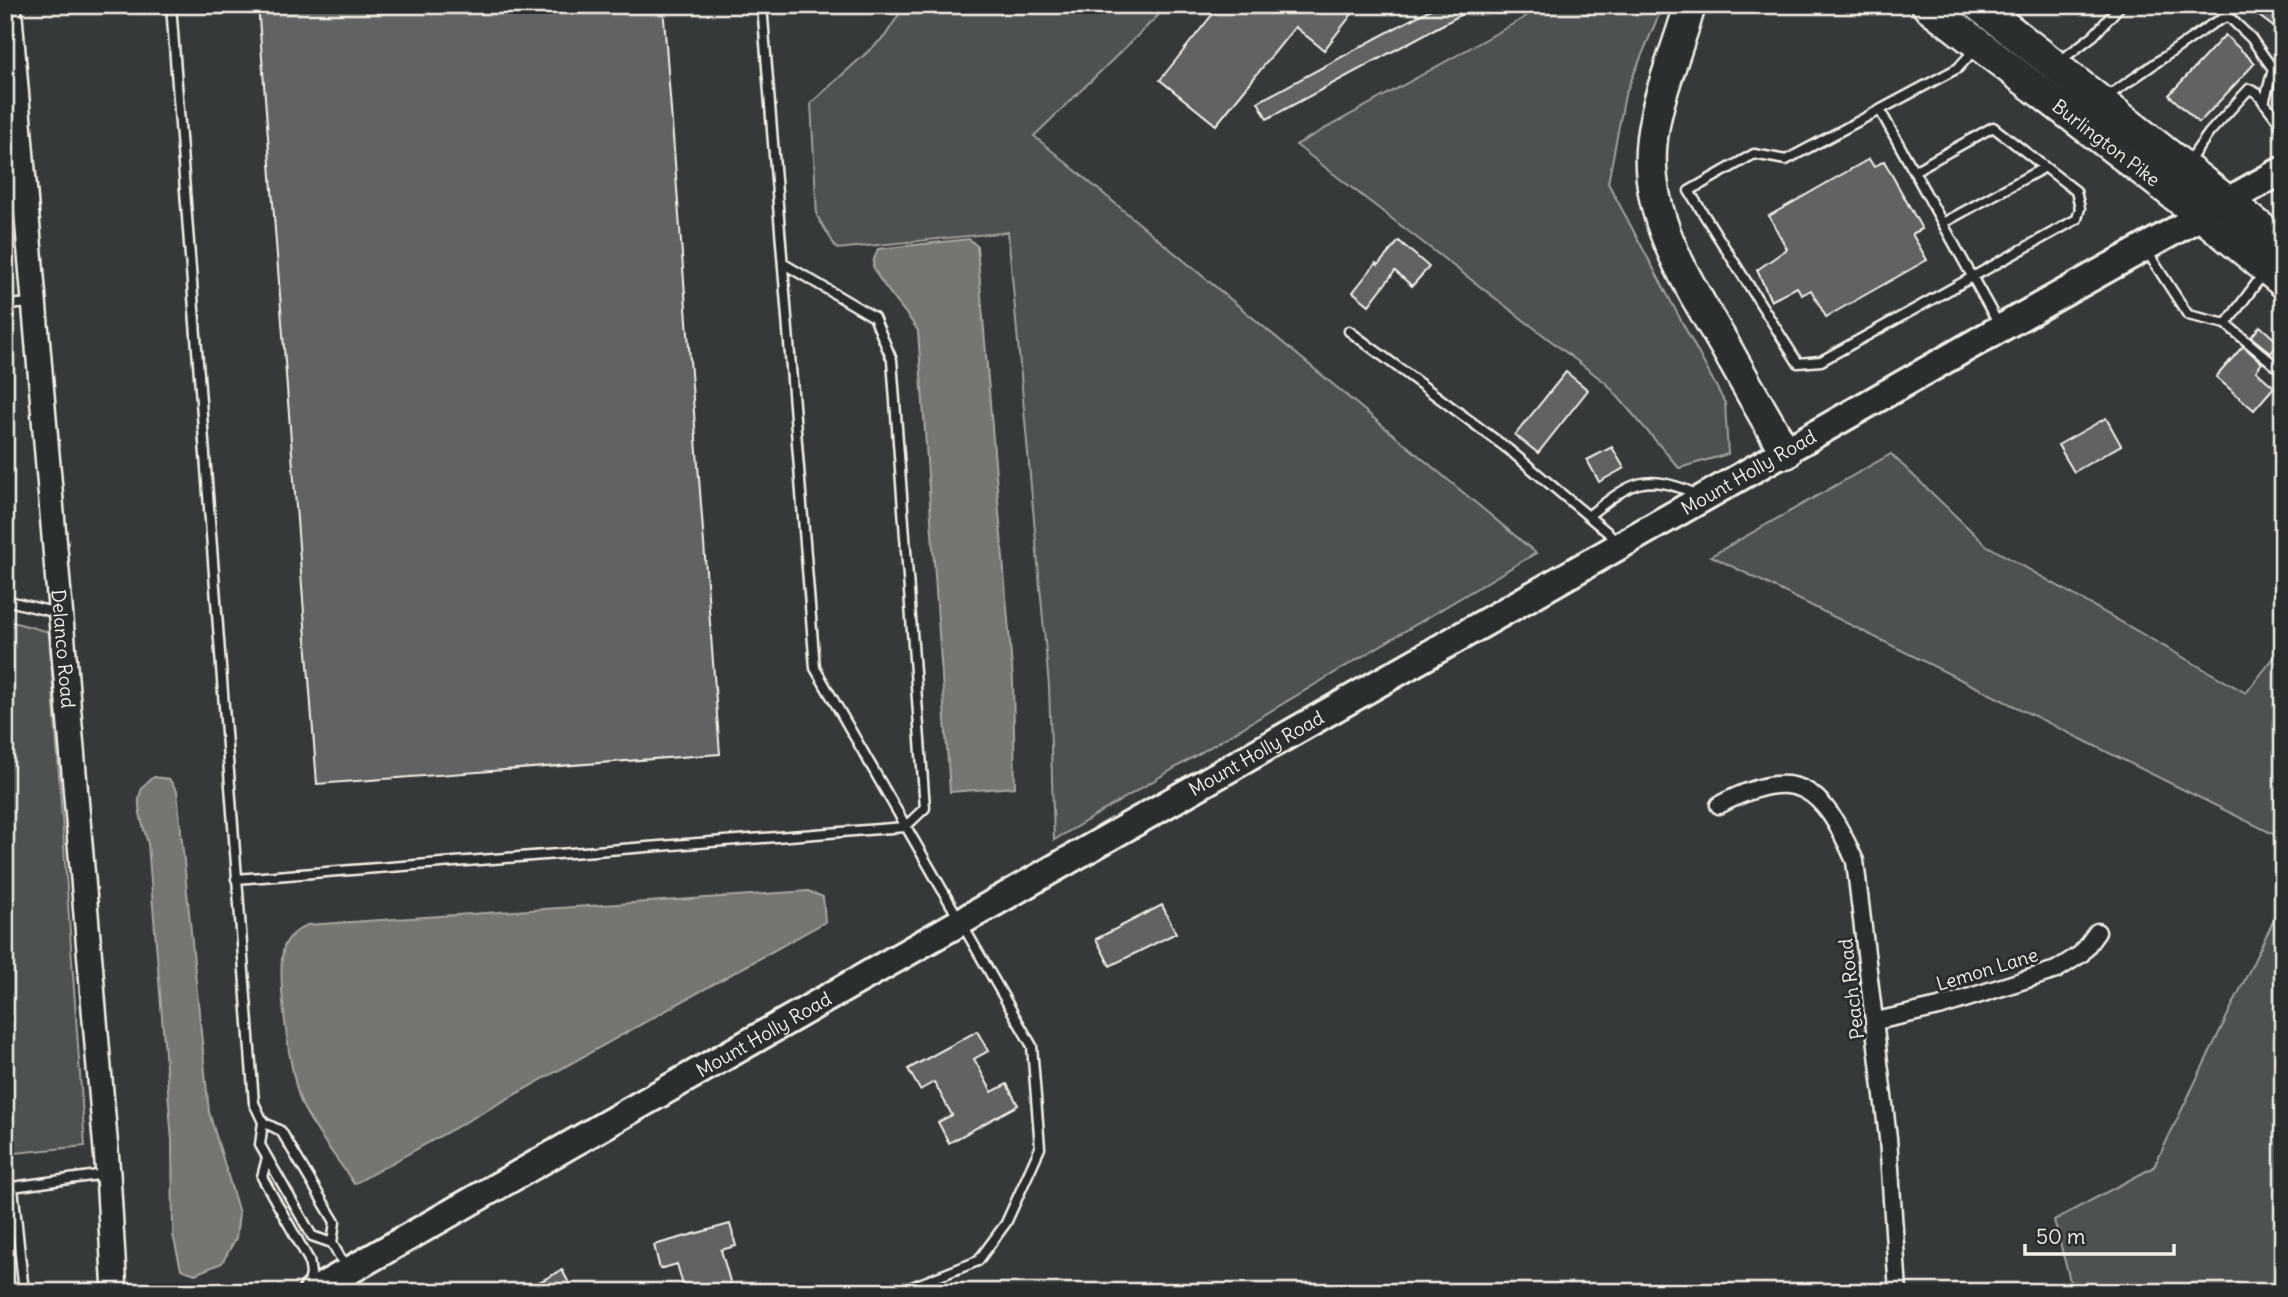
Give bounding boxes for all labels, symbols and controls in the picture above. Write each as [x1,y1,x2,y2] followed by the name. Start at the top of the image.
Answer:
[2048,94,2165,192] street label: Burlington Pike
[1677,424,1820,520] street label: Mount Holly Road
[47,588,80,709] street label: Delanco Road
[1184,705,1328,801] street label: Mount Holly Road
[1833,937,1869,1041] street label: Peach Road
[1933,942,2041,996] street label: Lemon Lane
[692,986,835,1082] street label: Mount Holly Road
[2025,1213,2174,1257] scale bar
[2036,1223,2085,1250] text: 50 m

